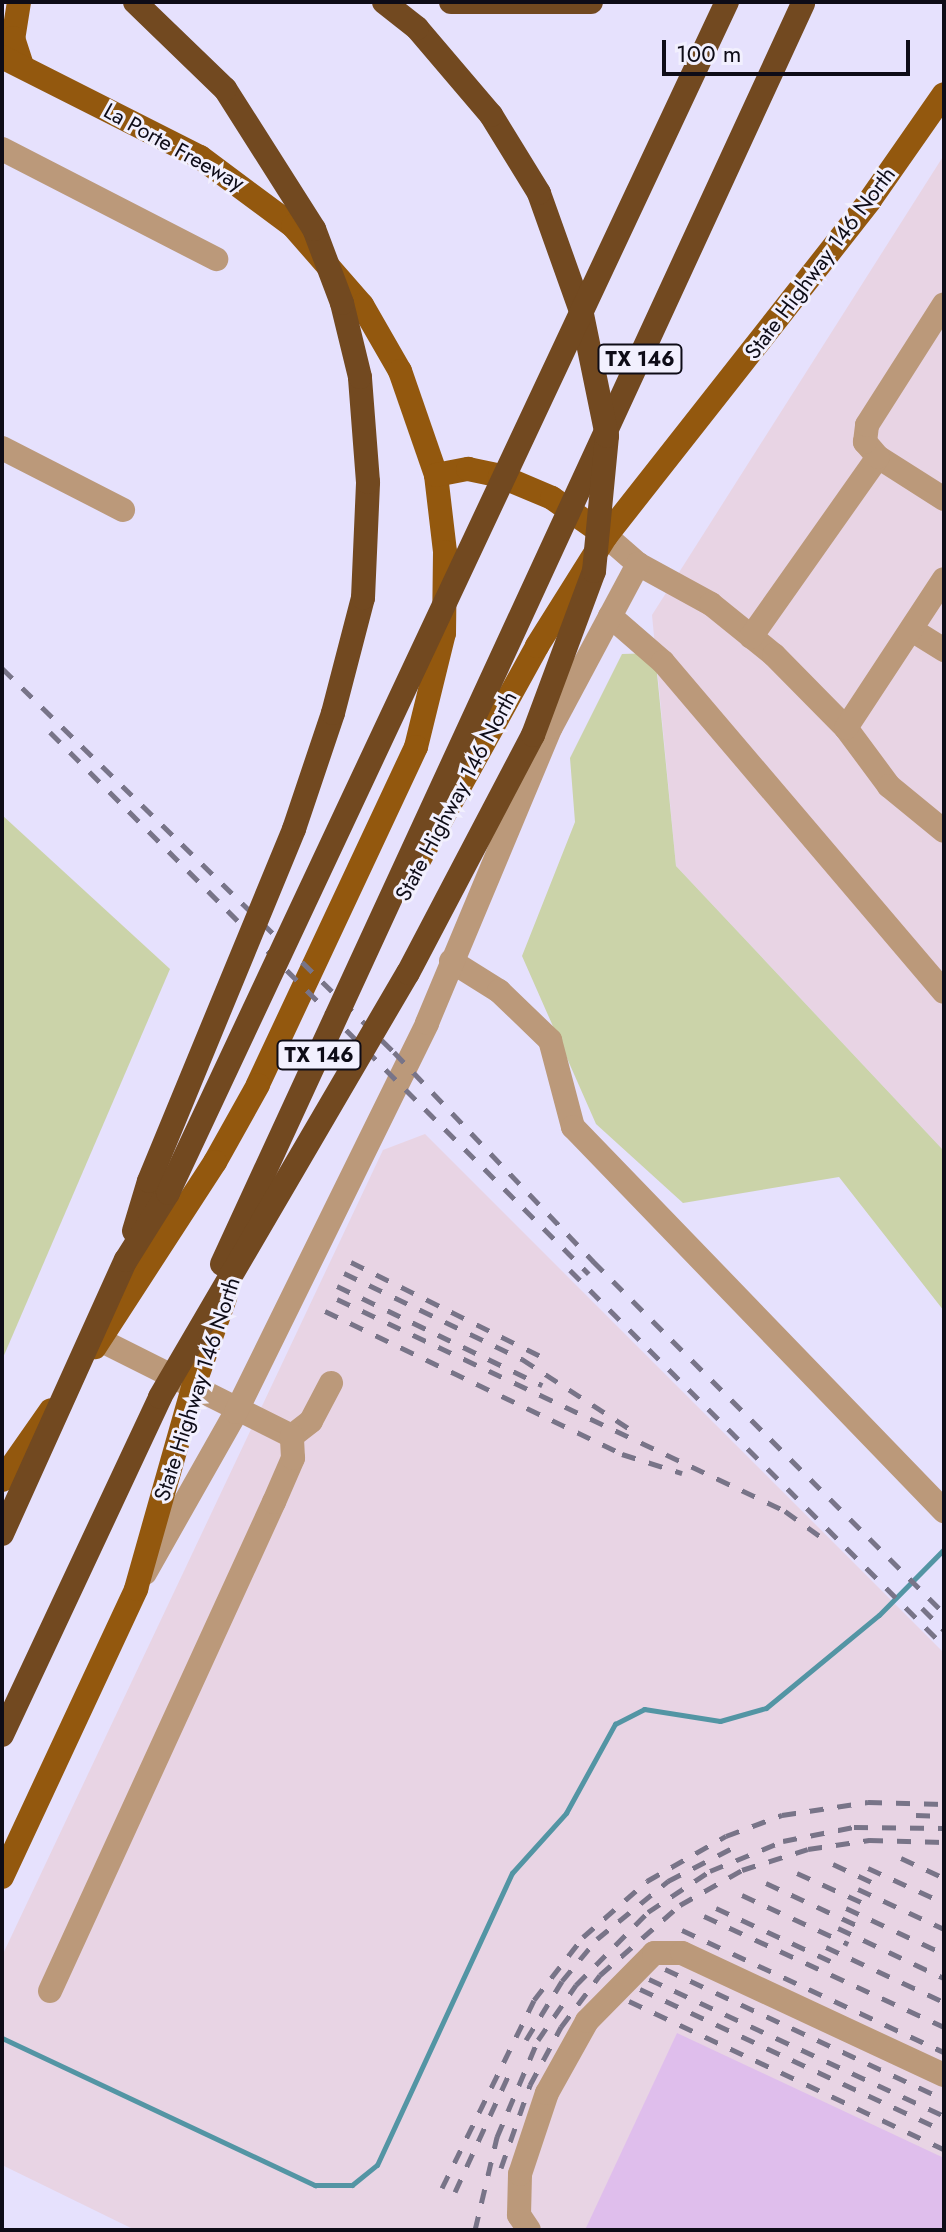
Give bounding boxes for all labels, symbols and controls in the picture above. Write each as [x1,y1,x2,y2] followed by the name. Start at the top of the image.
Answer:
[666,24,914,74] scale bar
[676,36,742,71] text: 100 m
[99,98,249,196] street label: La Porte Freeway
[739,162,901,364] street label: State Highway 146 North
[596,343,684,375] road number: TX 146
[389,687,523,905] street label: State Highway 146 North
[275,1039,363,1071] road number: TX 146
[148,1274,246,1504] street label: State Highway 146 North

